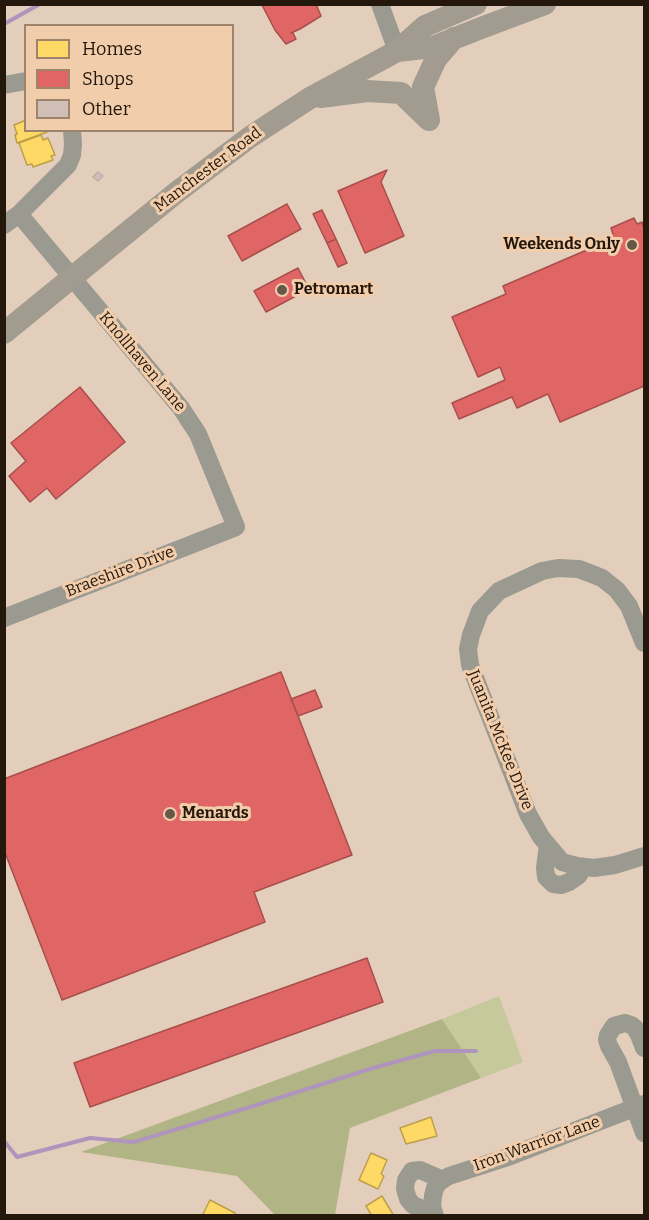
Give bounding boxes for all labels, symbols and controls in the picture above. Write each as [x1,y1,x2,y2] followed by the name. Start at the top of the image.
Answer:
[24,24,234,132] legend
[82,38,142,60] text: Homes
[82,68,134,90] text: Shops
[82,98,131,120] text: Other
[151,123,265,217] street label: Manchester Road
[503,235,620,255] place label: Weekends Only
[625,238,639,252] marker: Weekends Only
[294,280,373,300] place label: Petromart
[275,283,289,297] marker: Petromart
[95,308,189,416] street label: Knollhaven Lane
[63,543,177,601] street label: Braeshire Drive
[463,667,537,813] street label: Juanita McKee Drive
[182,804,249,824] place label: Menards
[163,807,177,821] marker: Menards
[471,1112,603,1176] street label: Iron Warrior Lane

